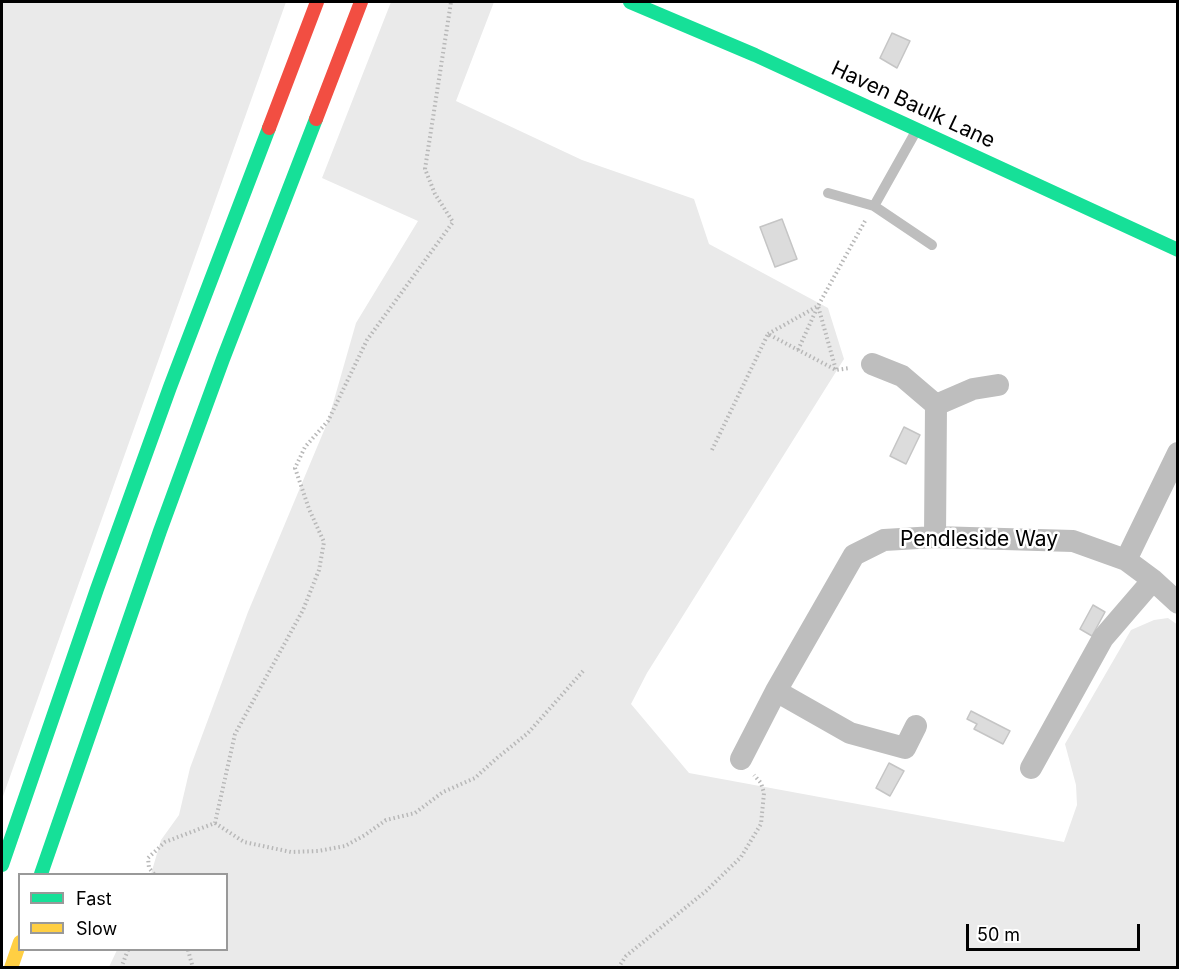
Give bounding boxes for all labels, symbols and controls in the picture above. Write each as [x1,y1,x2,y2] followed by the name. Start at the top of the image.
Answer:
[827,56,999,154] street label: Haven Baulk Lane
[900,527,1058,553] street label: Pendleside Way
[18,873,228,951] legend
[76,888,112,909] text: Fast
[969,912,1143,950] scale bar
[76,918,117,939] text: Slow
[977,924,1020,945] text: 50 m

